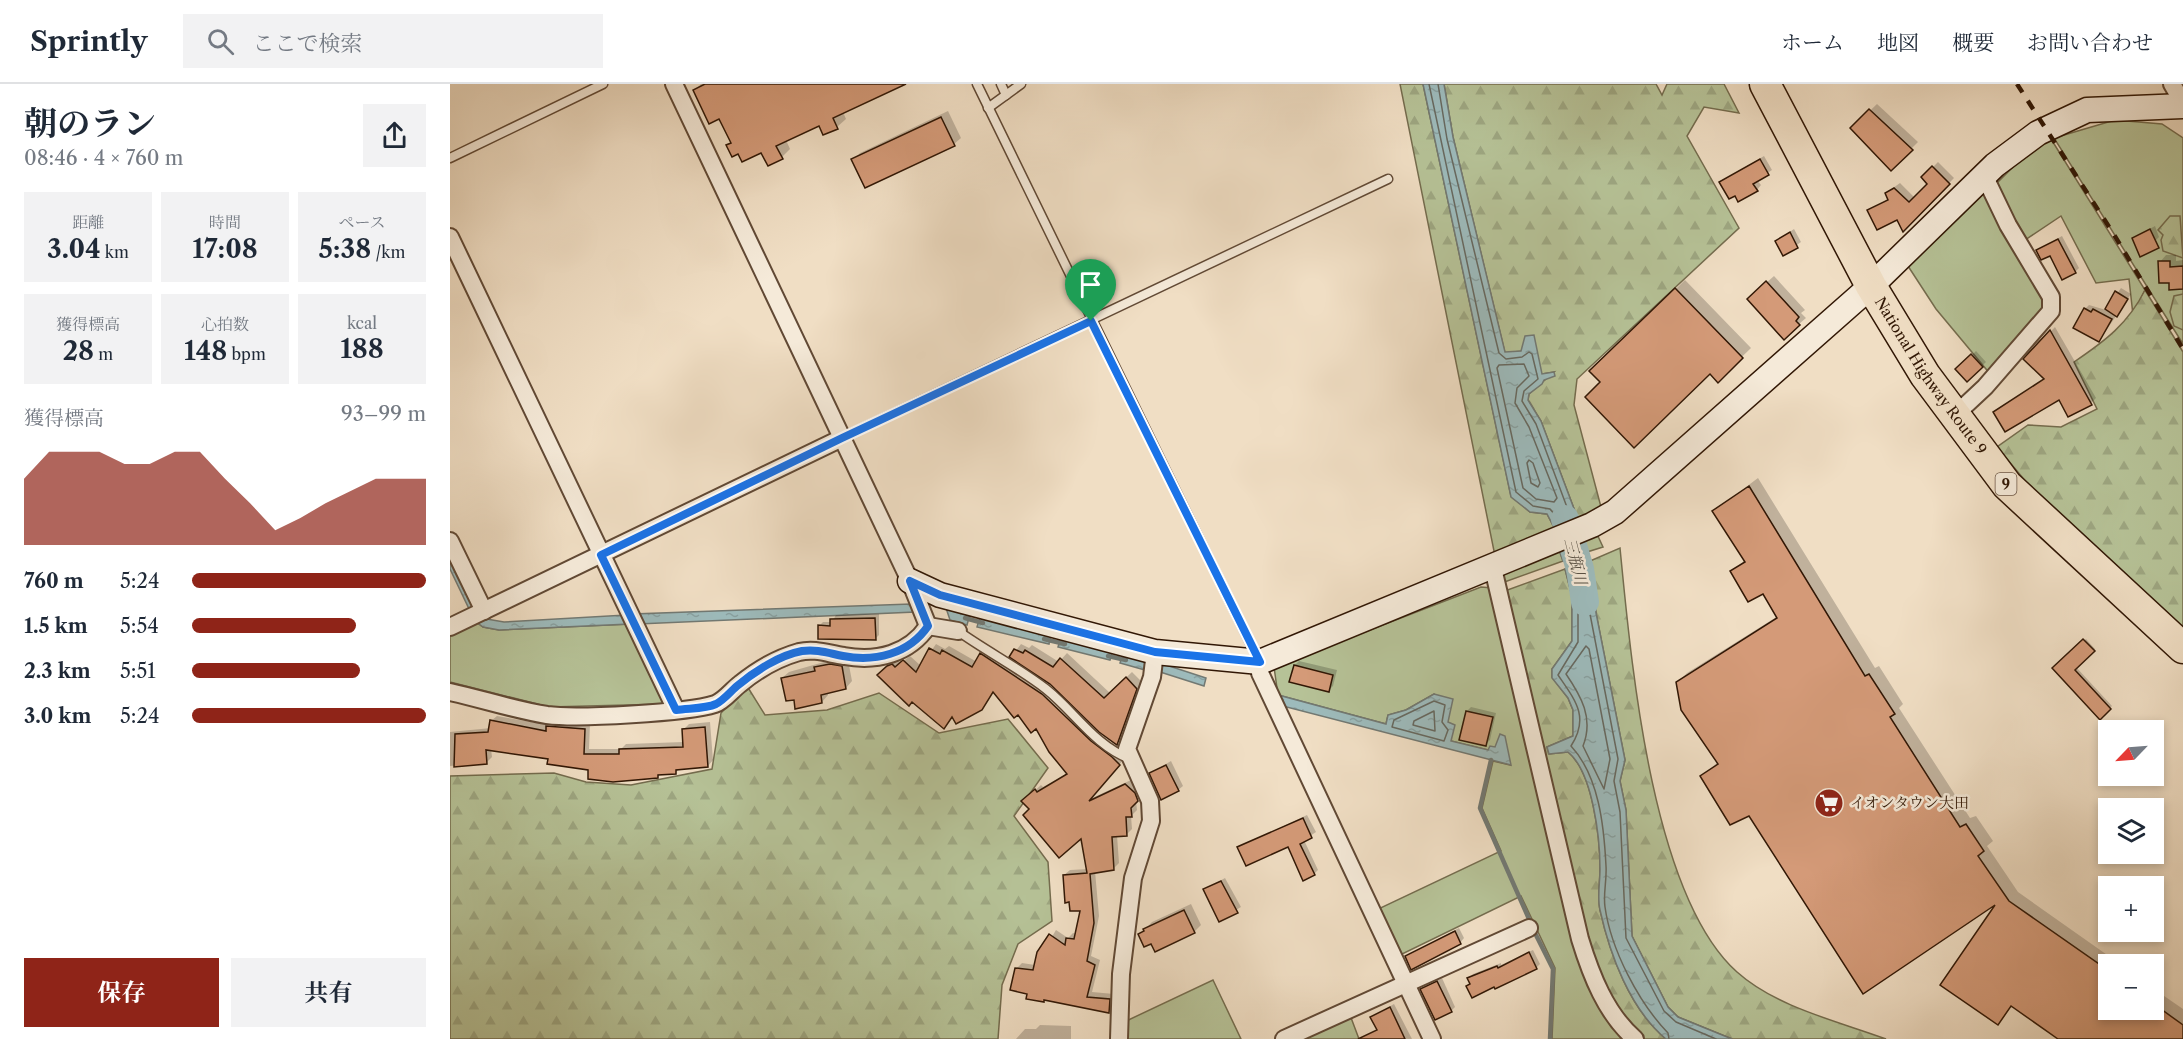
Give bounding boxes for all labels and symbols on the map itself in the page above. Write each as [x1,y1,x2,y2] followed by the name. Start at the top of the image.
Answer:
[1065,259,1116,321] pin
[1871,293,1991,458] street label: National Highway Route 9
[1996,473,2016,495] road number: 9
[1560,535,1592,589] water label: 三瓶川
[2098,720,2164,786] north arrow
[1813,787,1845,819] supermarket icon: イオンタウン大田
[1850,793,1969,812] place label: イオンタウン大田

